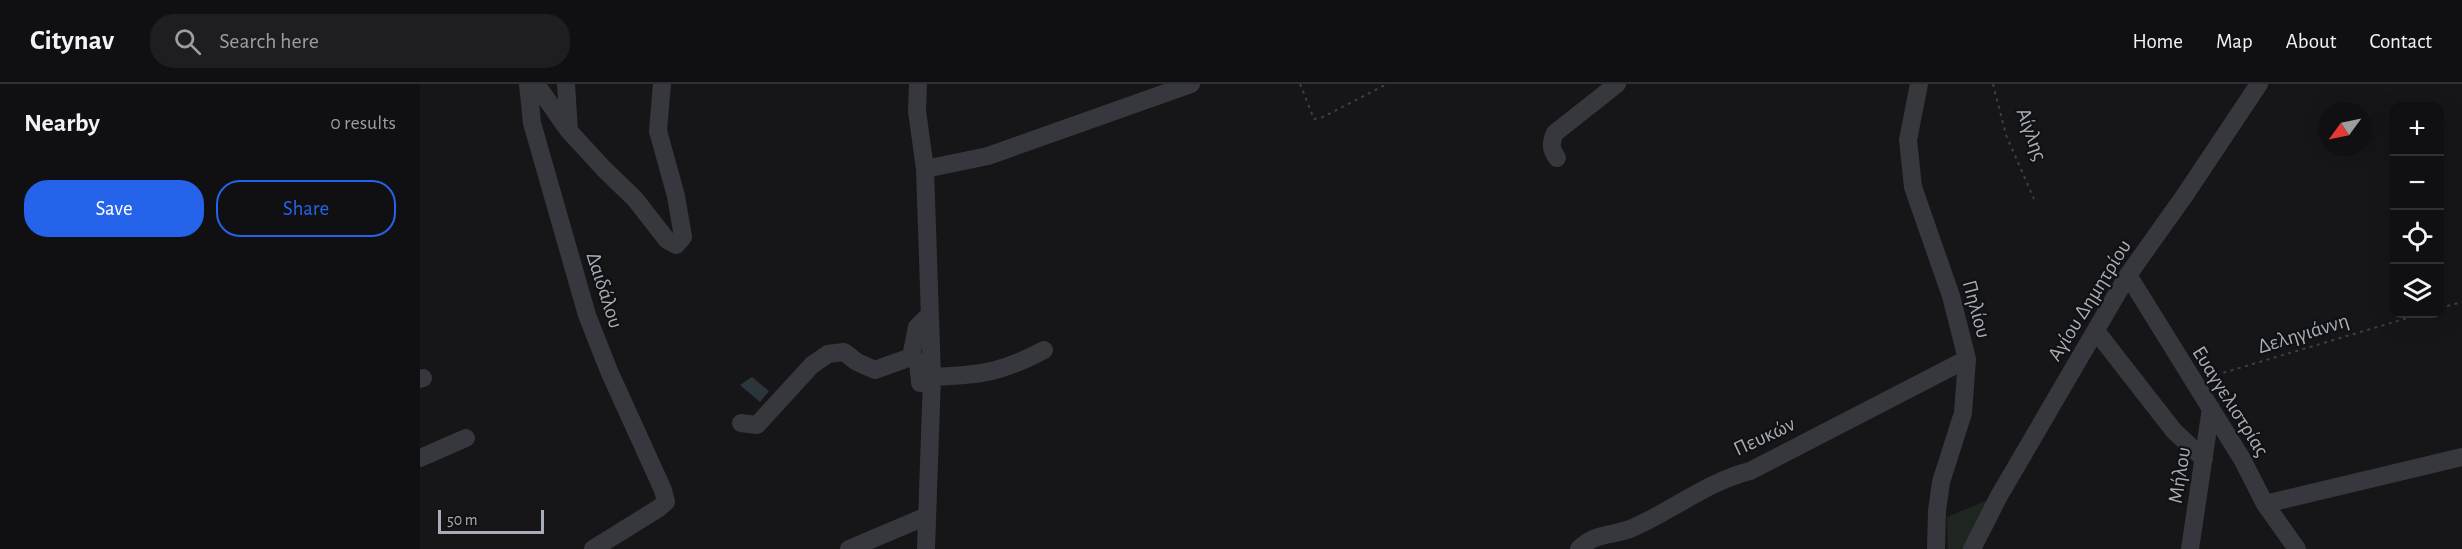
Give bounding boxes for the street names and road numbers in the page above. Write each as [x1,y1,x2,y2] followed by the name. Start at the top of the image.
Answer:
[2012,105,2051,163] street label: Αίγλης
[2044,236,2135,365] street label: Αγίου Δημητρίου
[582,250,627,331] street label: Δαιδάλου
[1959,278,1994,340] street label: Πηλίου
[2255,310,2351,357] street label: Δεληγιάννη
[2188,342,2273,460] street label: Ευαγγελιστρίας
[1730,413,1798,460] street label: Πευκών
[2165,445,2194,505] street label: Μήλου

